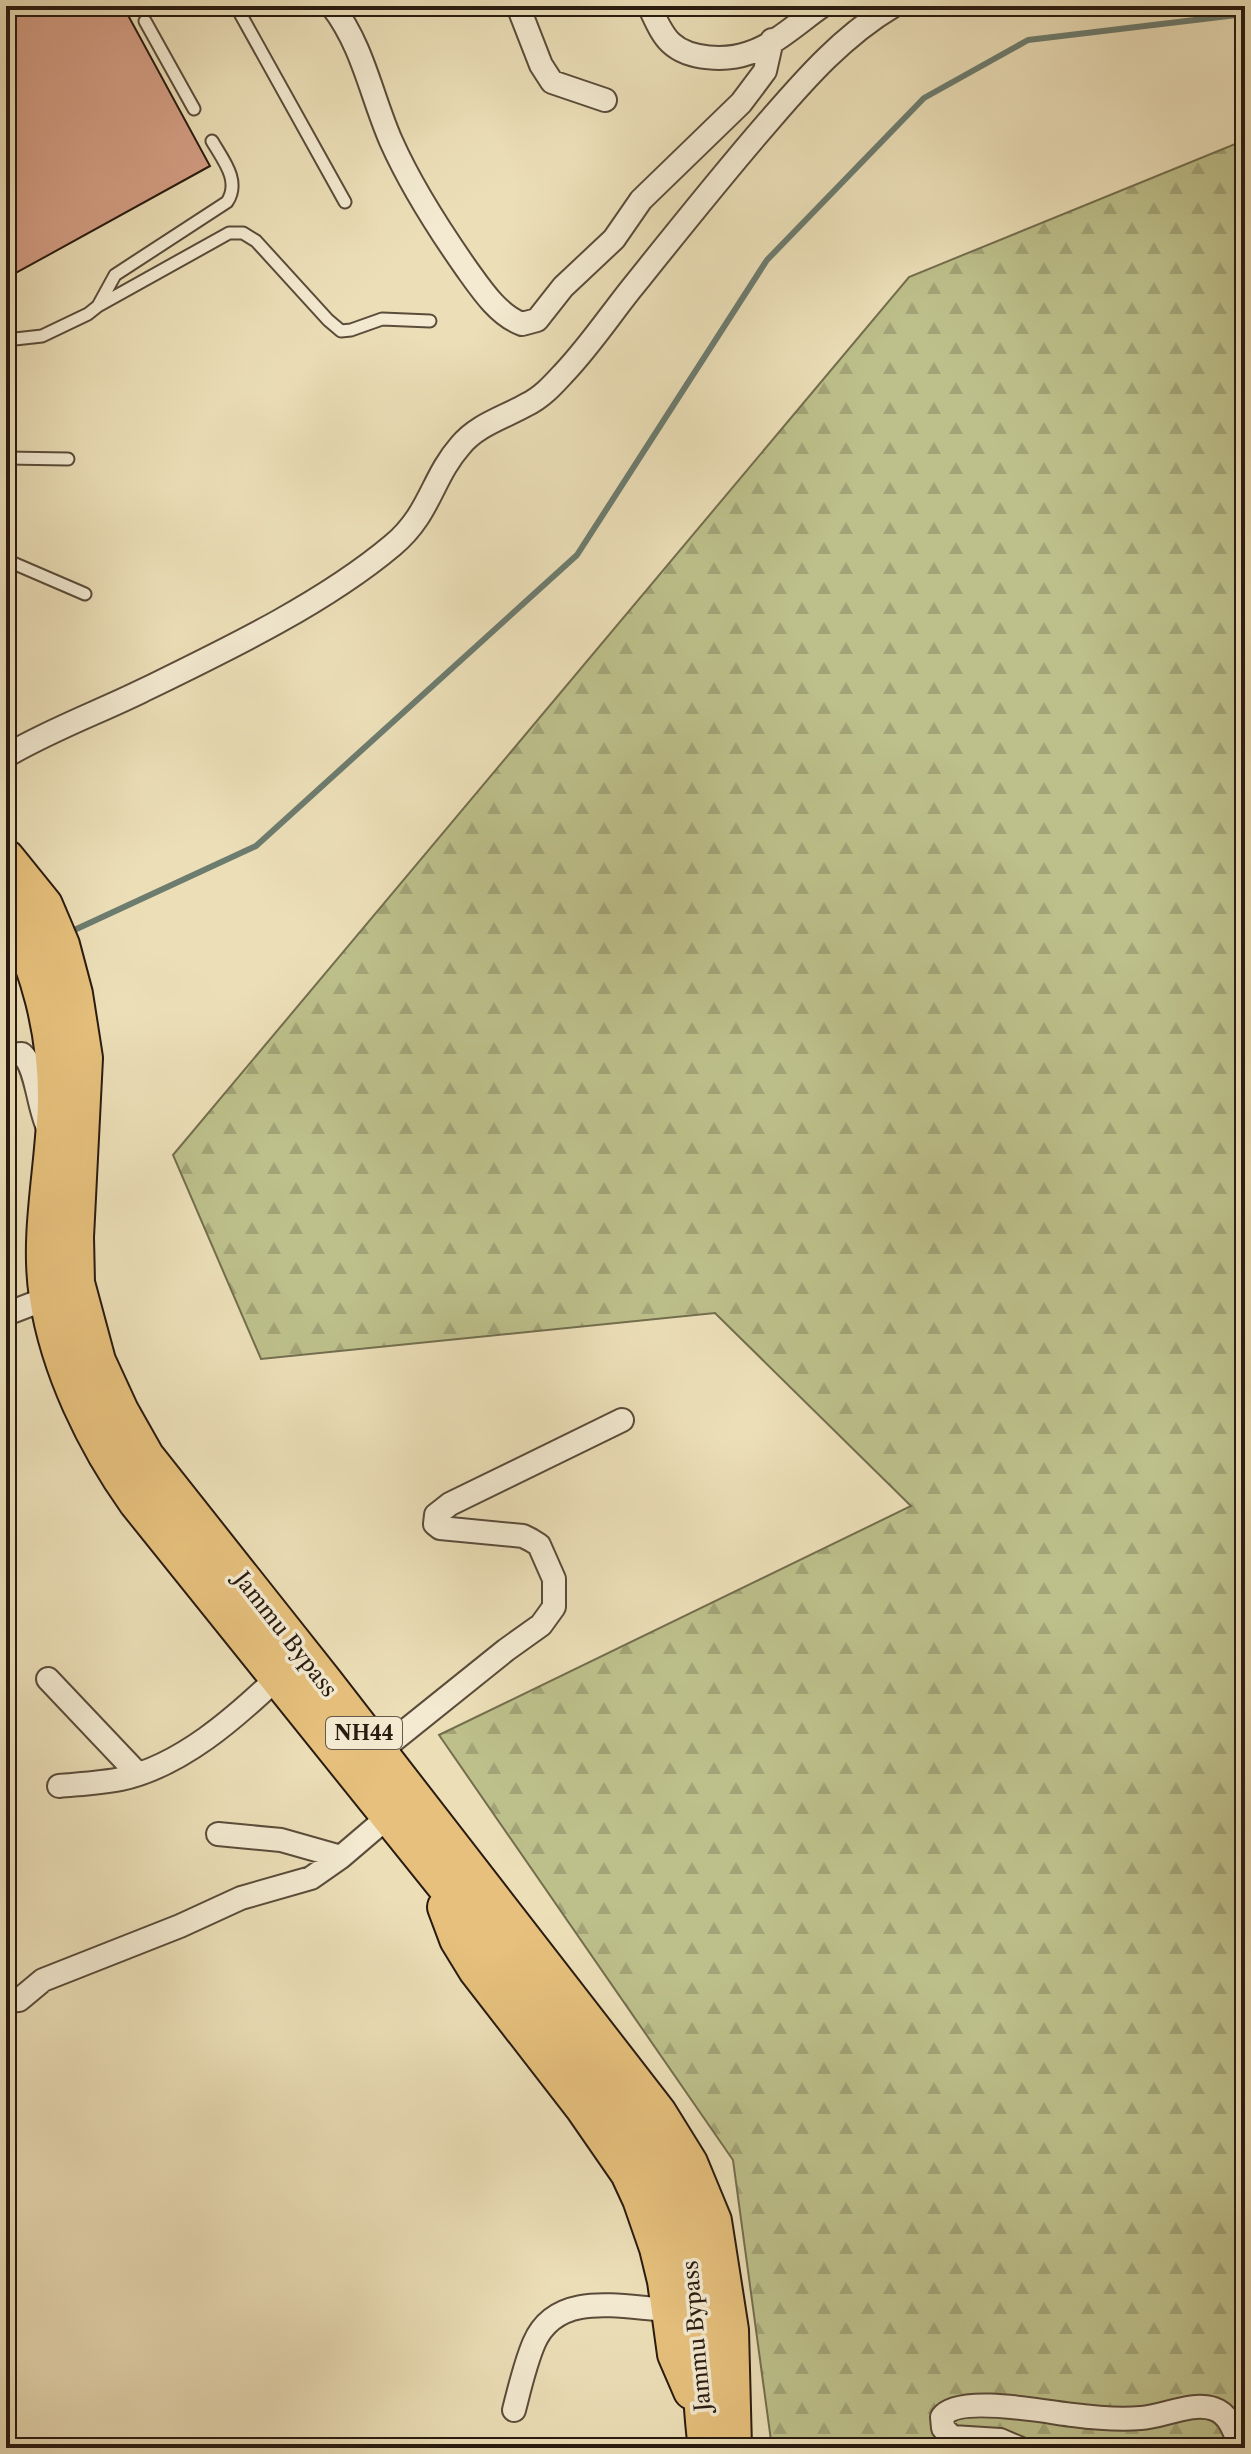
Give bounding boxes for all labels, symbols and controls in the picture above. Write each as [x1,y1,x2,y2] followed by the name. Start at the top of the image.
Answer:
[227,1564,343,1702] street label: Jammu Bypass
[326,1717,402,1749] road number: NH44
[676,2259,717,2415] street label: Jammu Bypass

